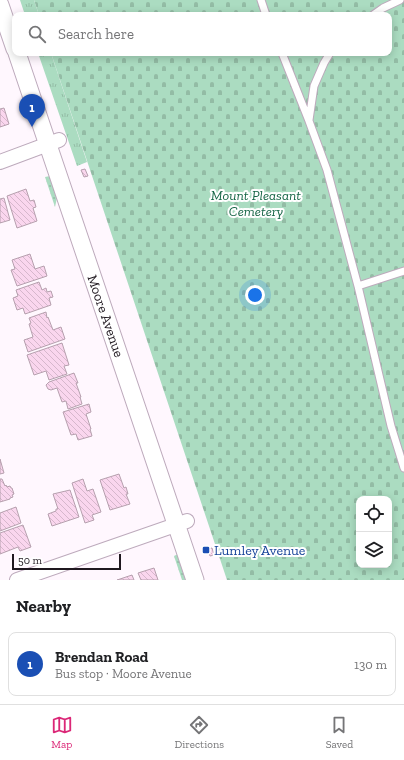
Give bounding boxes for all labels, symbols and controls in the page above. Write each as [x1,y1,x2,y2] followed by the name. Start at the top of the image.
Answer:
[12,12,392,56] search box
[26,23,48,45] icon: search
[58,25,134,43] text: Search here
[19,94,45,127] pin: 1
[211,187,301,220] park label: Mount Pleasant Cemetery
[83,273,128,360] street label: Moore Avenue
[245,285,265,305] your location
[356,496,392,568] map controls
[356,496,392,532] button: locate
[356,532,392,568] button: layers
[214,542,306,559] place label: Lumley Avenue
[201,545,211,555] marker: Lumley Avenue
[12,552,121,571] scale bar
[18,554,42,567] text: 50 m
[16,596,71,616] text: Nearby
[55,648,148,666] text: Brendan Road
[27,657,33,672] text: 1
[354,657,387,672] text: 130 m
[55,666,192,681] text: Bus stop · Moore Avenue
[51,714,73,751] tab: Map
[174,714,224,751] tab: Directions
[326,714,353,751] tab: Saved

